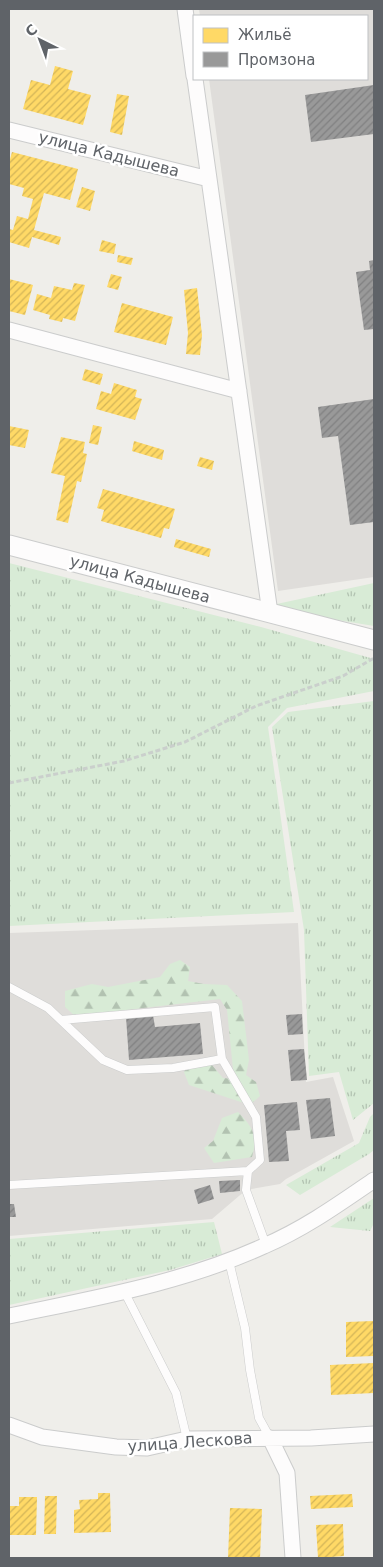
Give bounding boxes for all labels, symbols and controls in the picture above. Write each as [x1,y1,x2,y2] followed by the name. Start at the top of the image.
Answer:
[15,15,65,65] north arrow
[193,15,368,80] legend
[22,21,40,40] text: С
[238,26,292,44] text: Жильё
[238,51,315,69] text: Промзона
[37,127,181,181] street label: улица Кадышева
[68,551,212,607] street label: улица Кадышева
[127,1428,253,1456] street label: улица Лескова

